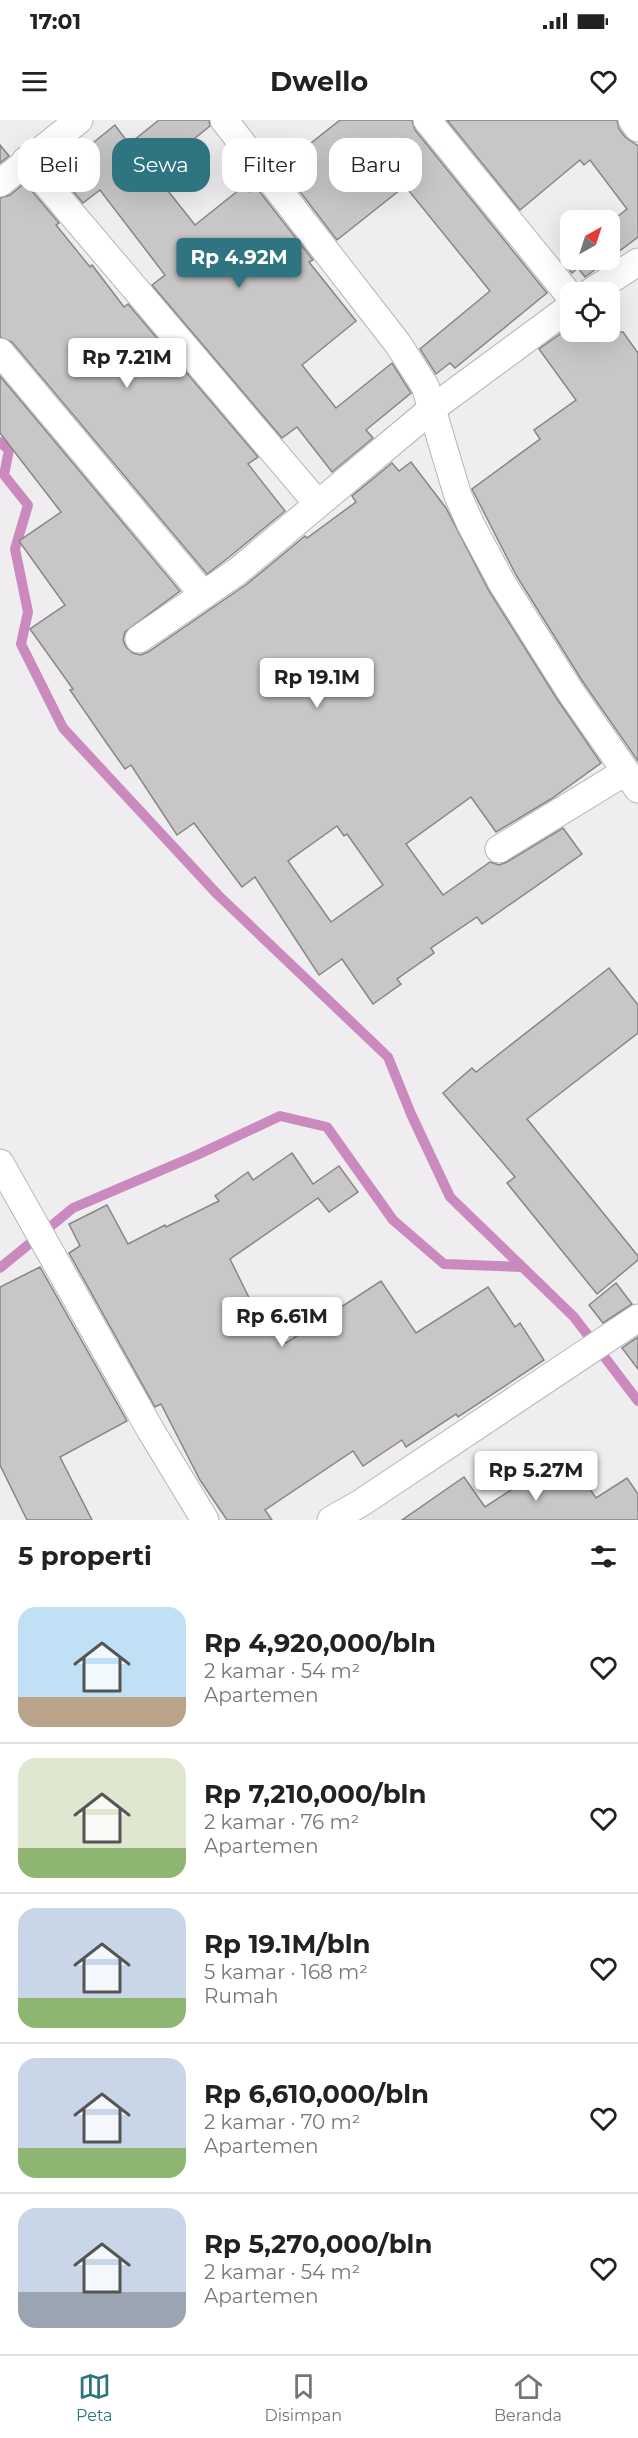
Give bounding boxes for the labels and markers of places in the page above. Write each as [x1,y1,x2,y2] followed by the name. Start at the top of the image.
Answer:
[177,238,301,289] pin: Rp 4.92M
[65,338,189,389] pin: Rp 7.21M
[255,658,379,709] pin: Rp 19.1M
[220,1297,344,1348] pin: Rp 6.61M
[474,1451,598,1502] pin: Rp 5.27M

